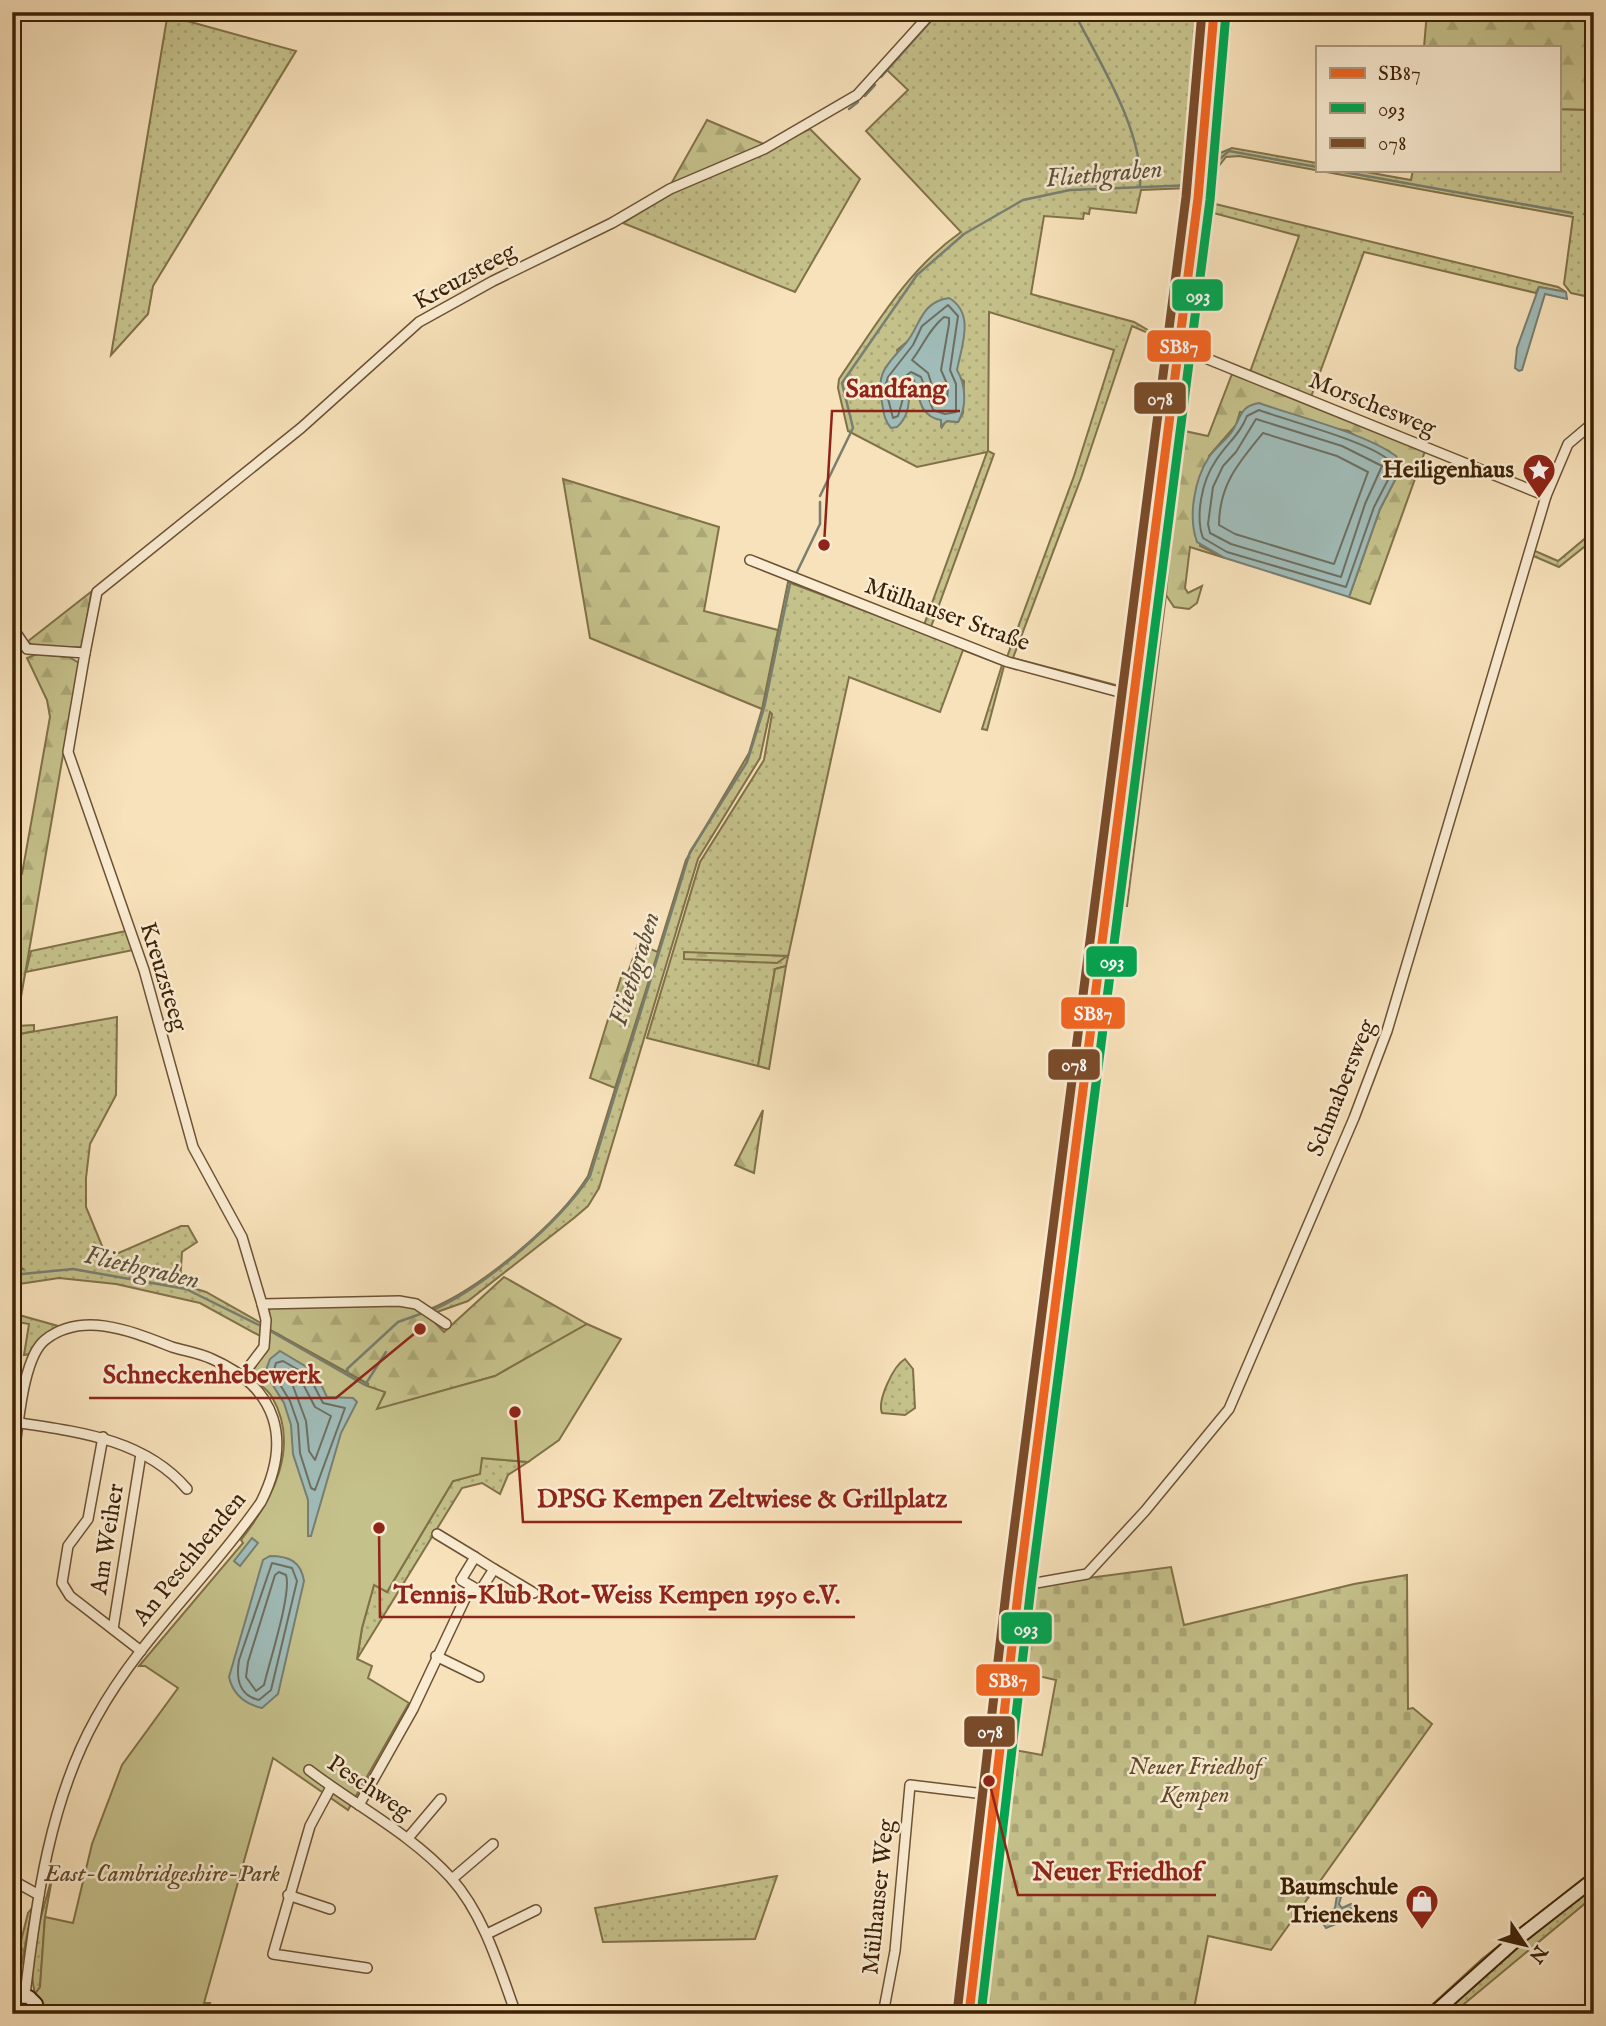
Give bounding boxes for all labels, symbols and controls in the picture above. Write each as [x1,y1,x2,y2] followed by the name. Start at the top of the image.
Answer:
[1316,46,1560,172] legend
[1378,61,1421,88] text: SB87
[1378,97,1405,124] text: 093
[1378,131,1406,158] text: 078
[1044,152,1164,197] water label: Fliethgraben
[408,236,523,318] street label: Kreuzsteeg
[1171,278,1224,312] line badge: 093
[1186,285,1210,309] text: 093
[1146,329,1212,363] line badge: SB87
[1160,336,1198,360] text: SB87
[832,364,960,411] callout: Sandfang
[1304,365,1441,445] street label: Morschesweg
[846,373,947,406] text: Sandfang
[1133,381,1187,415] line badge: 078
[1147,388,1173,412] text: 078
[1520,451,1558,500] place icon: Heiligenhaus
[1382,455,1515,486] place label: Heiligenhaus
[860,571,1034,659] street label: Mülhauser Straße
[602,908,669,1030] water label: Fliethgraben
[132,919,195,1036] street label: Kreuzsteeg
[1085,945,1138,978] line badge: 093
[1100,951,1124,975] text: 093
[1060,996,1126,1030] line badge: SB87
[1074,1003,1112,1027] text: SB87
[1300,1014,1384,1161] street label: Schmabersweg
[1047,1048,1101,1081] line badge: 078
[1061,1054,1087,1078] text: 078
[81,1239,203,1298] water label: Fliethgraben
[89,1351,336,1398] callout: Schneckenhebewerk
[103,1359,322,1392] text: Schneckenhebewerk
[523,1475,962,1522] callout: DPSG Kempen Zeltwiese & Grillplatz
[84,1481,132,1598] street label: Am Weiher
[537,1483,947,1516] text: DPSG Kempen Zeltwiese & Grillplatz
[126,1486,254,1633] street label: An Peschbenden
[380,1570,855,1617] callout: Tennis-Klub Rot-Weiss Kempen 1950 e.V.
[393,1579,840,1612] text: Tennis-Klub Rot-Weiss Kempen 1950 e.V.
[1000,1611,1053,1645] line badge: 093
[1014,1618,1038,1642] text: 093
[975,1663,1041,1697] line badge: SB87
[989,1670,1027,1694] text: SB87
[963,1715,1016,1748] line badge: 078
[977,1721,1003,1745] text: 078
[321,1748,418,1828] street label: Peschweg
[1128,1752,1267,1811] park label: Neuer Friedhof Kempen
[855,1817,903,1976] street label: Mülhauser Weg
[1018,1848,1216,1895] callout: Neuer Friedhof
[1031,1856,1206,1889] text: Neuer Friedhof
[43,1859,280,1890] park label: East-Cambridgeshire-Park
[1279,1872,1399,1931] place label: Baumschule Trienekens
[1403,1882,1441,1931] shop icon: Baumschule Trienekens
[1490,1910,1560,1980] north arrow
[1522,1939,1552,1968] text: N

